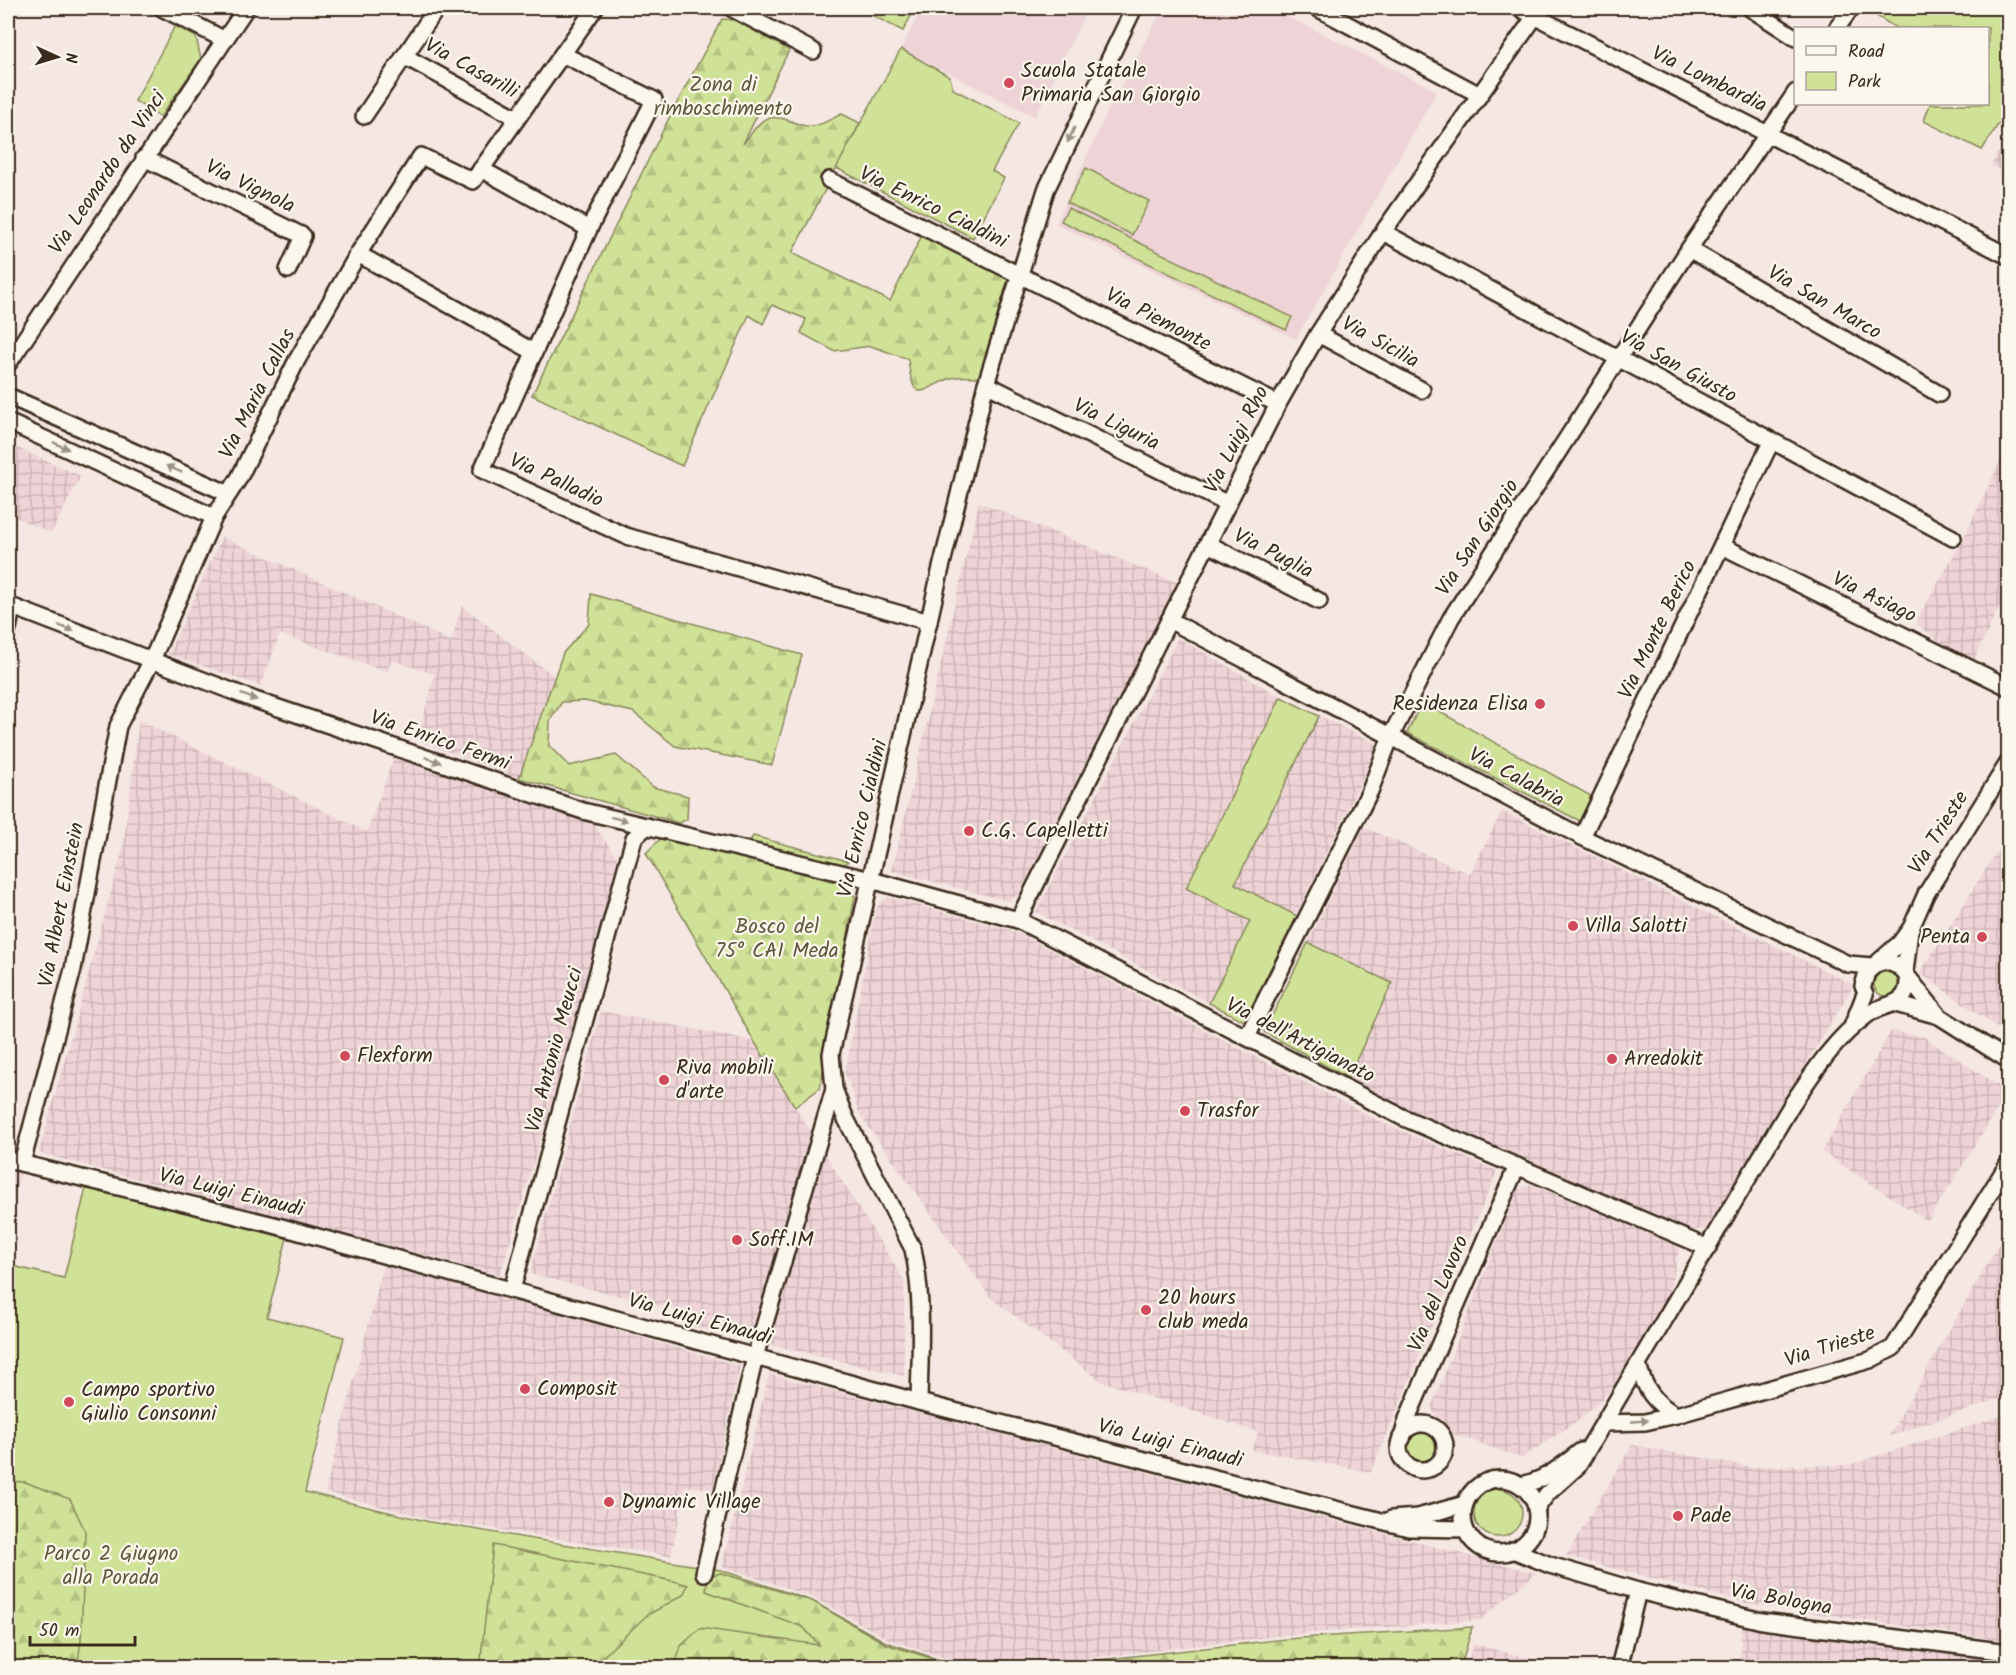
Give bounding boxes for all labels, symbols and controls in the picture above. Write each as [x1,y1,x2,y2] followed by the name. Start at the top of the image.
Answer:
[27,27,87,87] north arrow
[1794,27,1989,105] legend
[418,30,525,109] street label: Via Casarilli
[1645,38,1773,122] street label: Via Lombardia
[1848,38,1885,67] text: Road
[58,52,83,64] text: N
[1021,55,1201,112] place label: Scuola Statale Primaria San Giorgio
[1848,68,1881,97] text: Park
[654,69,792,126] park label: Zona di rimboschimento
[1002,76,1016,90] marker: Scuola Statale Primaria San Giorgio
[41,83,176,262] street label: Via Leonardo da Vinci
[1067,127,1076,144] one-way arrow
[199,151,301,223] street label: Via Vignola
[853,158,1014,259] street label: Via Enrico Cialdini
[1761,257,1887,349] street label: Via San Marco
[1099,279,1217,361] street label: Via Piemonte
[1335,308,1425,378] street label: Via Sicilia
[1613,321,1743,413] street label: Via San Giusto
[211,323,305,465] street label: Via Maria Callas
[1196,380,1278,500] street label: Via Luigi Rho
[1067,390,1165,460] street label: Via Liguria
[52,442,69,451] one-way arrow
[503,445,609,517] street label: Via Palladio
[164,464,182,474] one-way arrow
[1428,473,1528,603] street label: Via San Giorgio
[1227,520,1319,588] street label: Via Puglia
[1610,555,1706,705] street label: Via Monte Berico
[1826,563,1922,633] street label: Via Asiago
[58,623,76,633] one-way arrow
[1392,688,1528,721] place label: Residenza Elisa
[240,692,258,702] one-way arrow
[1533,697,1547,711] marker: Residenza Elisa
[365,702,515,781] street label: Via Enrico Fermi
[829,736,897,901] street label: Via Enrico Cialdini
[1462,739,1570,817] street label: Via Calabria
[424,756,442,766] one-way arrow
[1900,784,1978,881] street label: Via Trieste
[609,815,628,825] one-way arrow
[981,815,1109,848] place label: C.G. Capelletti
[30,820,94,990] street label: Via Albert Einstein
[962,824,976,838] marker: C.G. Capelletti
[1585,910,1688,943] place label: Villa Salotti
[715,911,839,968] park label: Bosco del 75° CAI Meda
[1566,919,1580,933] marker: Villa Salotti
[1920,921,1970,954] place label: Penta
[1975,930,1989,944] marker: Penta
[517,963,593,1136] street label: Via Antonio Meucci
[1219,989,1381,1093] street label: Via dell'Artigianato
[357,1040,433,1073] place label: Flexform
[1624,1043,1704,1076] place label: Arredokit
[338,1049,352,1063] marker: Flexform
[676,1052,774,1109] place label: Riva mobili d'arte
[1605,1052,1619,1066] marker: Arredokit
[657,1073,671,1087] marker: Riva mobili d'arte
[1197,1095,1259,1128] place label: Trasfor
[1178,1104,1192,1118] marker: Trasfor
[155,1159,308,1227] street label: Via Luigi Einaudi
[749,1224,814,1257] place label: Soff.IM
[1400,1230,1478,1358] street label: Via del Lavoro
[730,1233,744,1247] marker: Soff.IM
[1158,1282,1249,1339] place label: 20 hours club meda
[624,1285,777,1355] street label: Via Luigi Einaudi
[1139,1303,1153,1317] marker: 20 hours club meda
[1780,1317,1880,1377] street label: Via Trieste
[537,1373,618,1406] place label: Composit
[81,1374,217,1431] place label: Campo sportivo Giulio Consonni
[518,1382,532,1396] marker: Composit
[62,1395,76,1409] marker: Campo sportivo Giulio Consonni
[1094,1410,1247,1478] street label: Via Luigi Einaudi
[1631,1416,1650,1426] one-way arrow
[621,1486,761,1519] place label: Dynamic Village
[602,1495,616,1509] marker: Dynamic Village
[1690,1500,1732,1533] place label: Pade
[1671,1509,1685,1523] marker: Pade
[44,1538,178,1595] park label: Parco 2 Giugno alla Porada
[1727,1575,1835,1625] street label: Via Bologna
[30,1609,135,1647] scale bar
[39,1617,79,1646] text: 50 m

